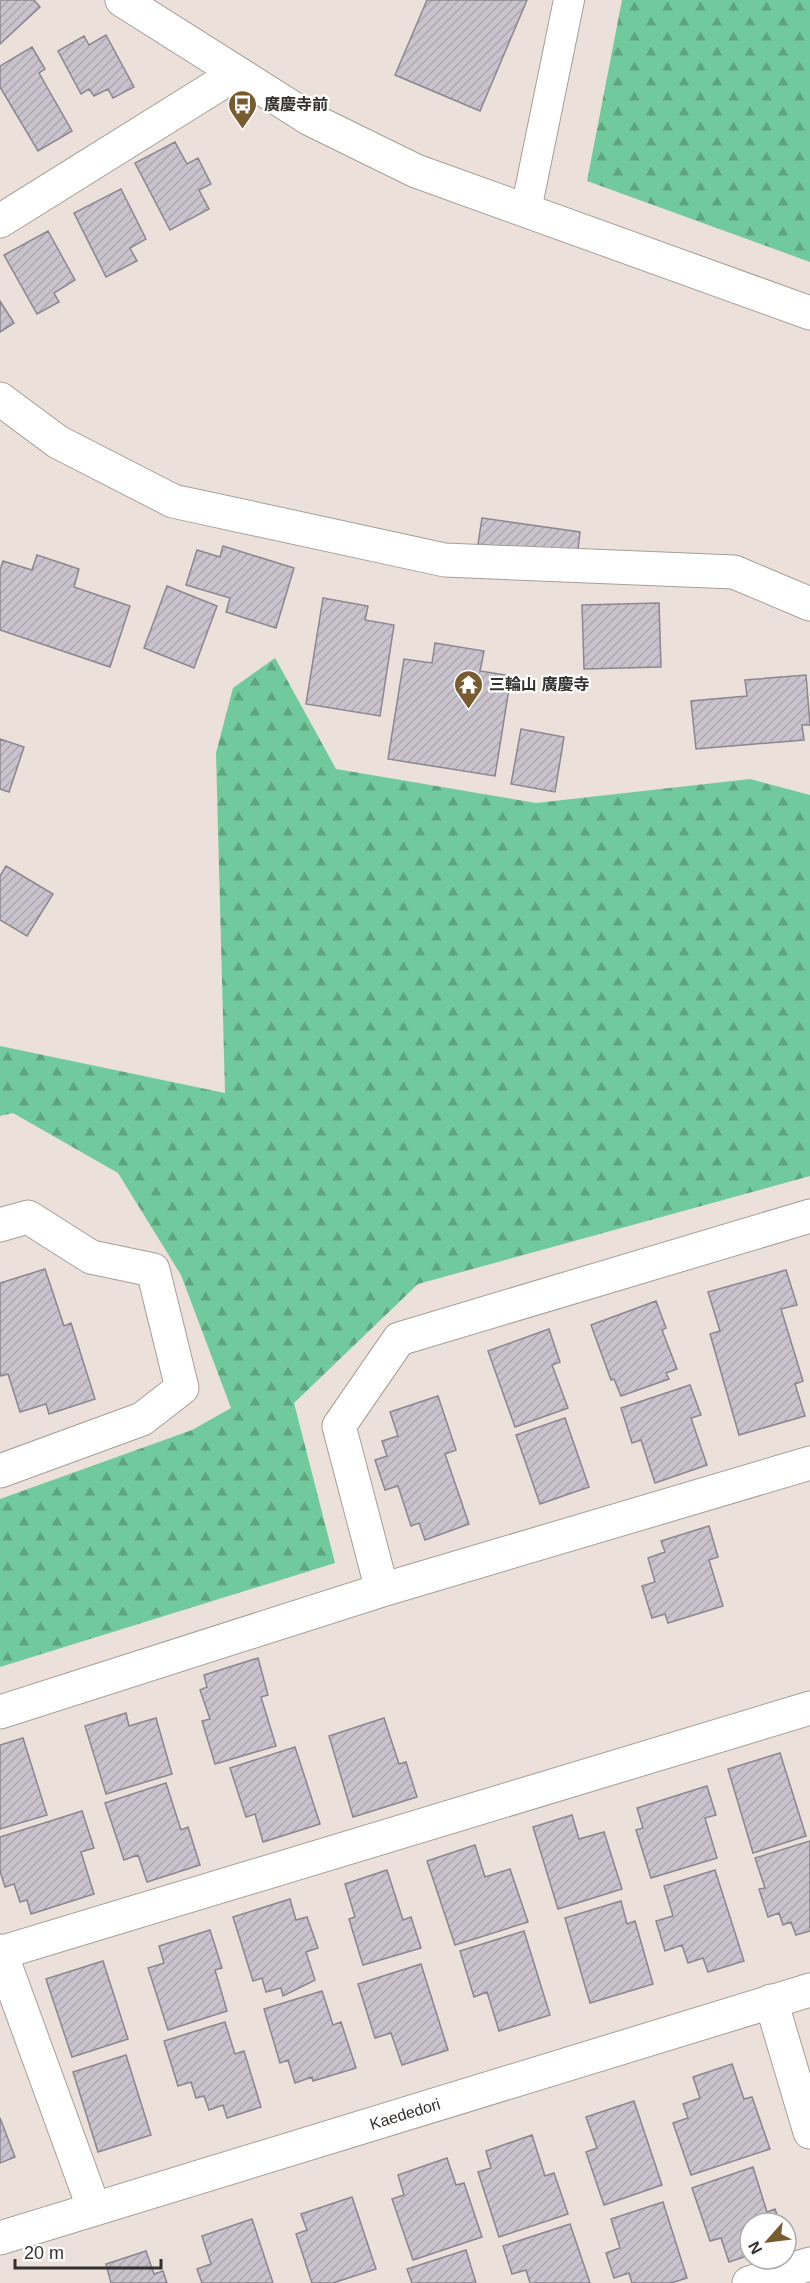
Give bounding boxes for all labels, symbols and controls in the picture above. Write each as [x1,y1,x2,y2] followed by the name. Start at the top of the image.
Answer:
[227,88,259,130] bus stop icon: 廣慶寺前
[264,96,328,113] place label: 廣慶寺前
[452,668,484,710] temple icon: 三輪山 廣慶寺
[489,675,589,693] place label: 三輪山 廣慶寺
[368,2095,442,2133] street label: Kaededori
[738,2211,798,2271] north arrow
[15,2232,160,2270] scale bar
[745,2239,765,2257] text: N
[24,2243,64,2263] text: 20 m

